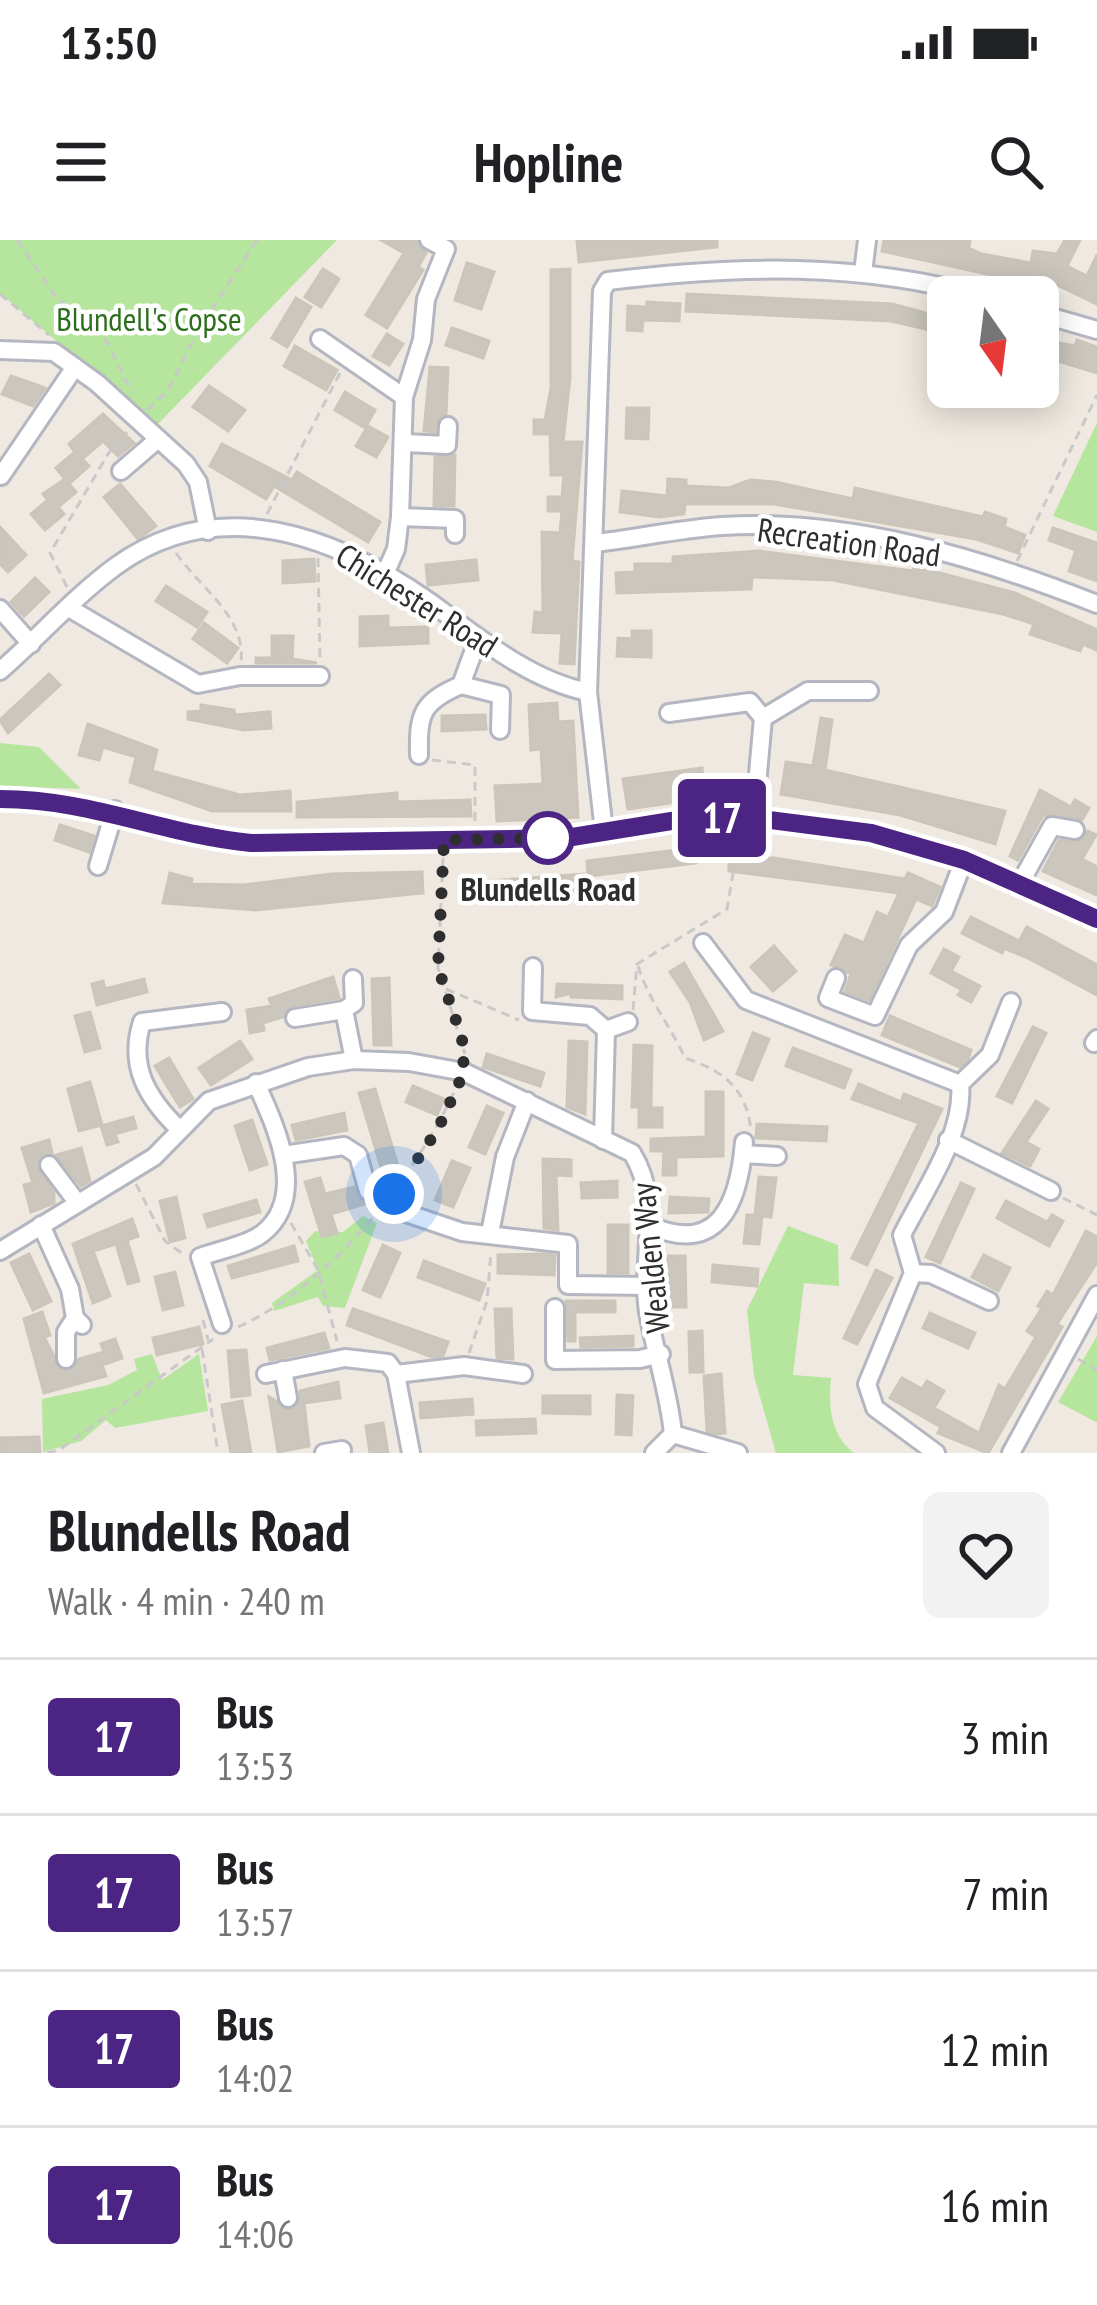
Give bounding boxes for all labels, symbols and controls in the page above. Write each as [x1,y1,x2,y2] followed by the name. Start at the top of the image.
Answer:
[60,13,157,71] text: 13:50
[474,127,623,197] text: Hopline
[48,129,114,195] icon: menu
[983,129,1049,195] icon: search
[927,276,1059,408] north arrow
[927,276,1059,408] map controls
[56,297,242,340] park label: Blundell's Copse
[755,507,943,576] street label: Recreation Road
[328,533,506,666] street label: Chichester Road
[668,779,776,857] line badge: 17
[702,790,742,845] text: 17
[523,813,573,863] marker: Blundells Road
[460,867,636,910] place label: Blundells Road
[364,1164,424,1224] your location
[620,1180,679,1335] street label: Wealden Way
[923,1492,1049,1618] button: heart
[48,1493,351,1567] text: Blundells Road
[48,1575,325,1626] text: Walk · 4 min · 240 m
[216,1682,274,1740] text: Bus
[960,1708,1049,1766] text: 3 min
[94,1709,134,1764] text: 17
[216,1740,294,1791] text: 13:53
[216,1838,274,1896] text: Bus
[962,1864,1049,1922] text: 7 min
[94,1865,134,1920] text: 17
[216,1896,294,1947] text: 13:57
[216,1994,274,2052] text: Bus
[940,2020,1049,2078] text: 12 min
[94,2021,134,2076] text: 17
[216,2052,294,2103] text: 14:02
[216,2150,274,2208] text: Bus
[940,2176,1049,2234] text: 16 min
[94,2177,134,2232] text: 17
[216,2208,294,2259] text: 14:06

